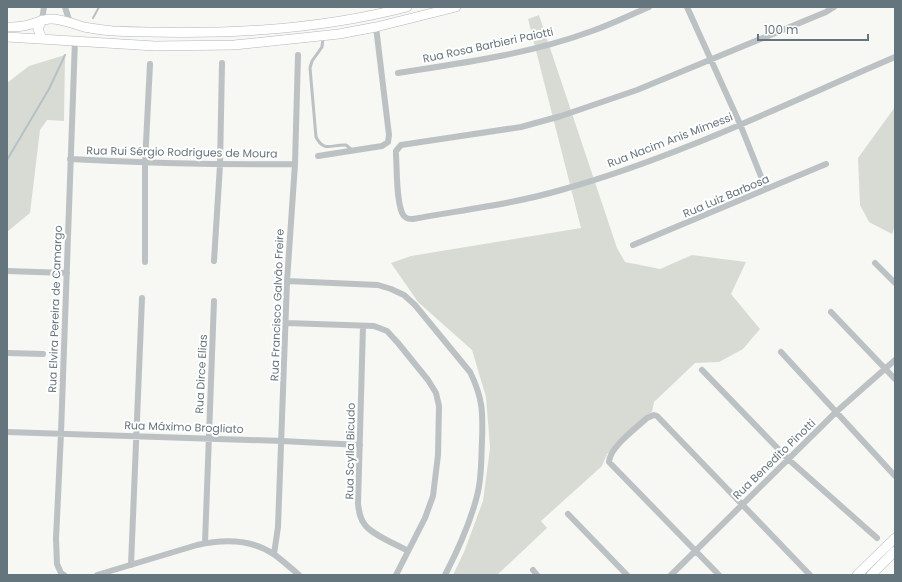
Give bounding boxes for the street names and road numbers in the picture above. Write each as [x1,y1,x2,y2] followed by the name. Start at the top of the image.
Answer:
[421,23,555,67] street label: Rua Rosa Barbieri Paiotti
[605,109,735,171] street label: Rua Nacim Anis Mimessi
[86,142,278,162] street label: Rua Rui Sérgio Rodrigues de Moura
[680,171,772,221] street label: Rua Luiz Barbosa
[44,225,66,393] street label: Rua Elvira Pereira de Camargo
[266,228,288,381] street label: Rua Francisco Galvão Freire
[191,334,211,414] street label: Rua Dirce Elias
[341,402,359,500] street label: Rua Scylla Bicudo
[729,415,819,503] street label: Rua Benedito Pinotti
[124,417,244,437] street label: Rua Máximo Brogliato

